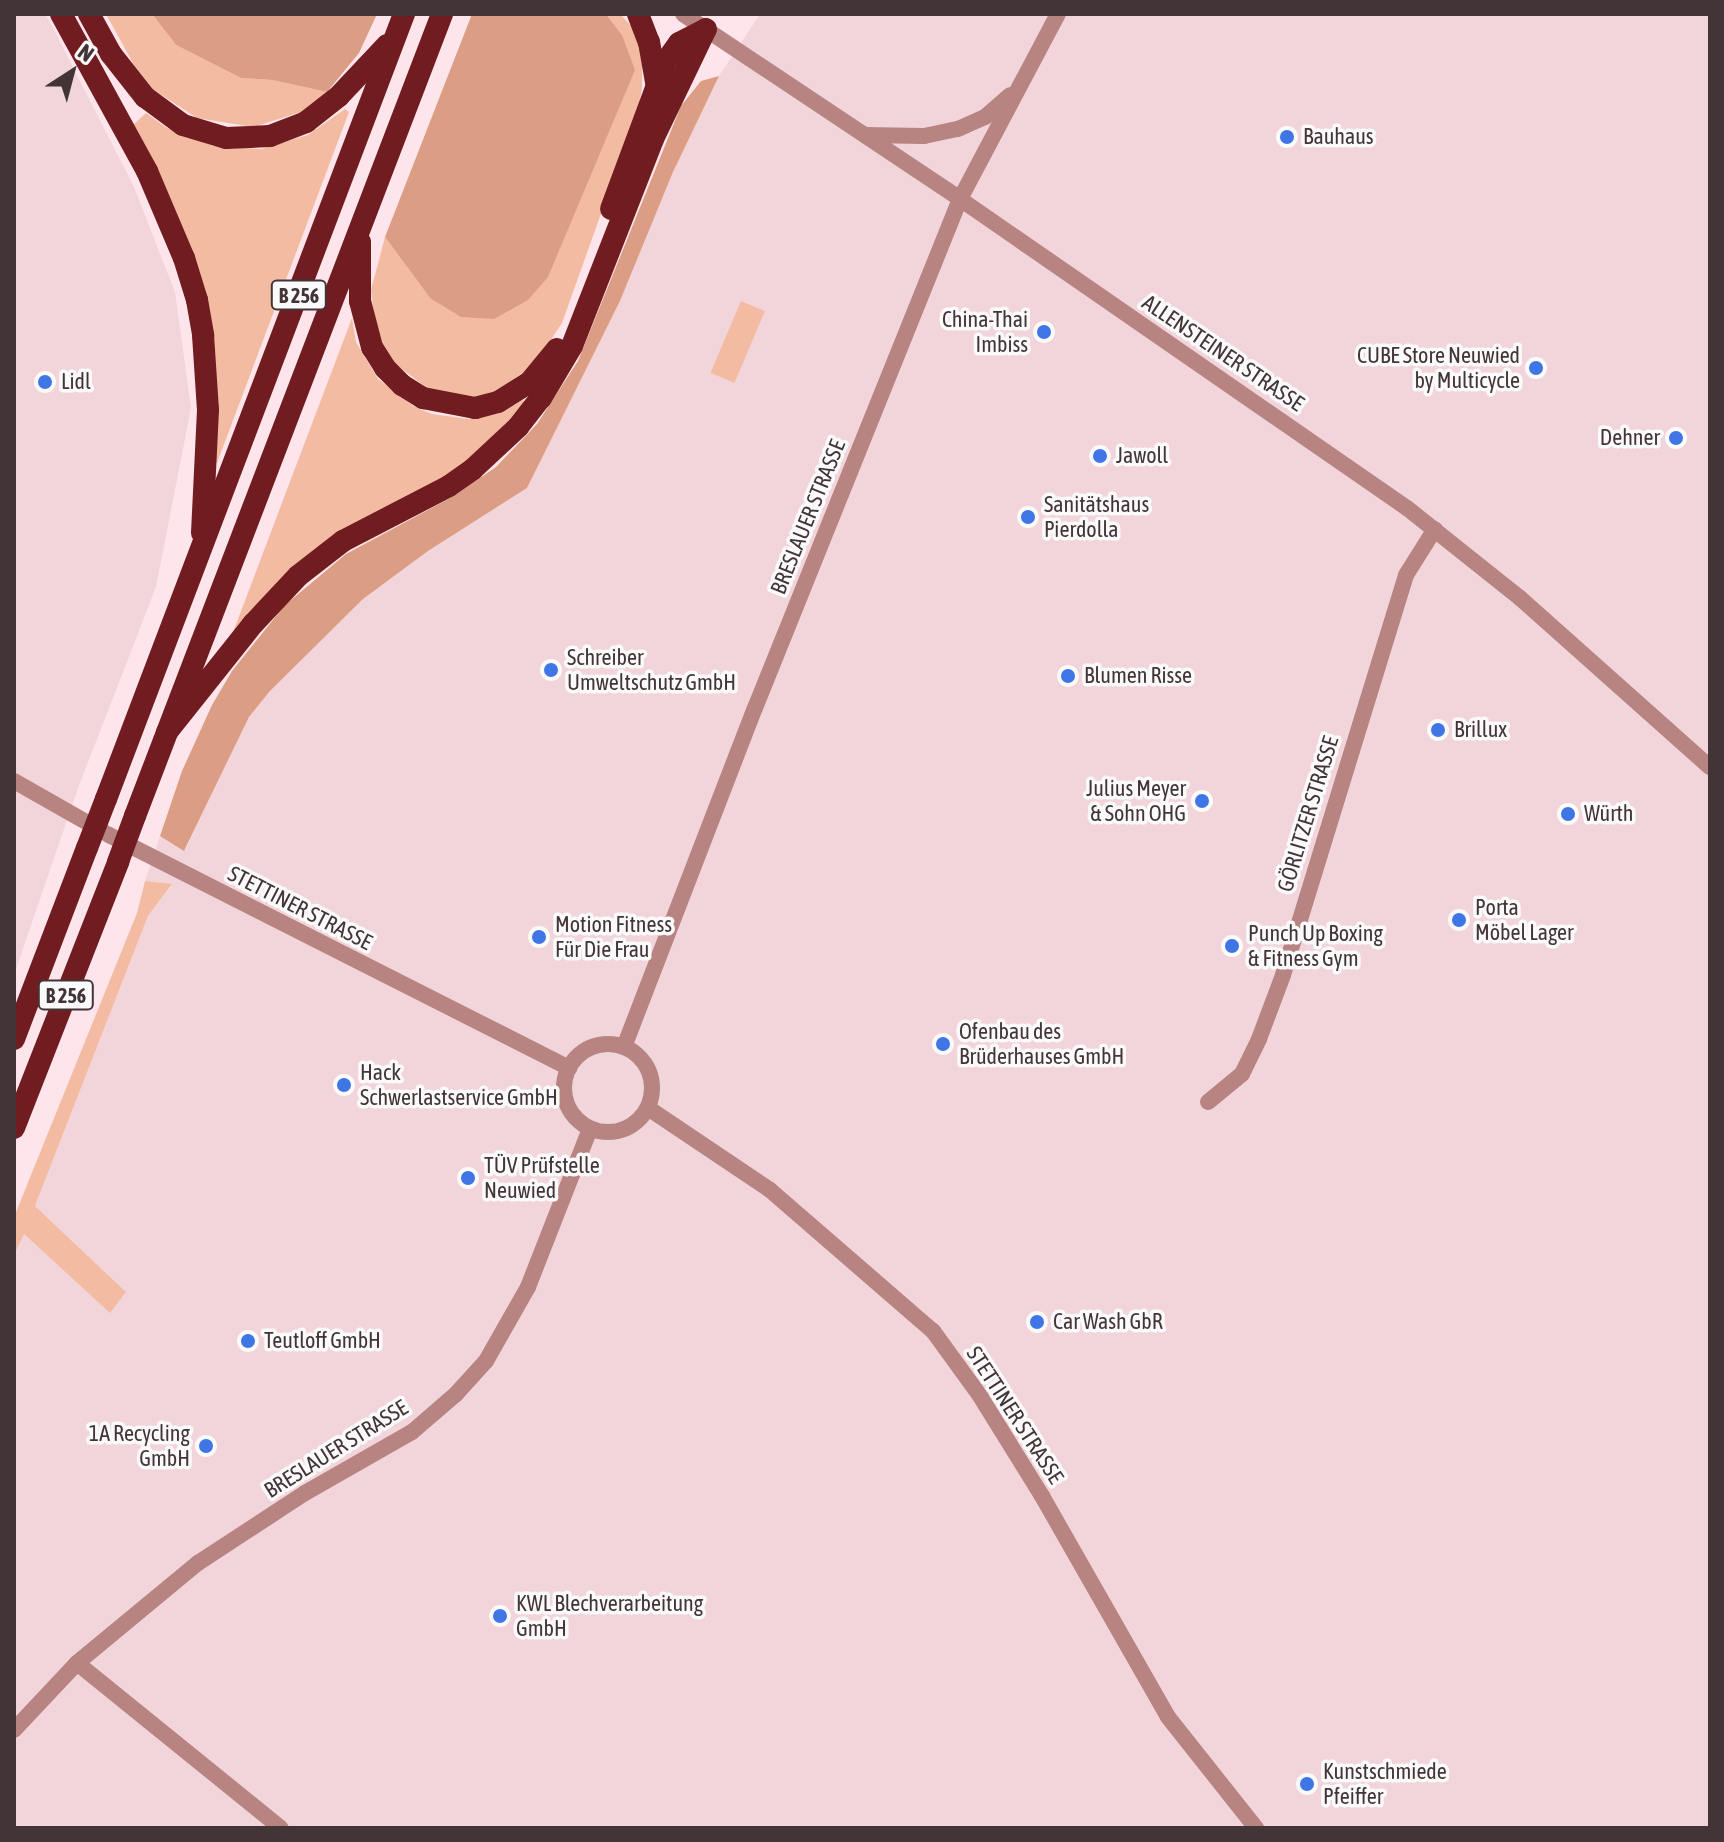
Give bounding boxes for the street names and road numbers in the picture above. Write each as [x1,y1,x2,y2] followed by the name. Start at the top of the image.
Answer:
[269,279,329,311] road number: B 256
[1137,289,1309,417] street label: ALLENSTEINER STRASSE
[765,436,851,598] street label: BRESLAUER STRASSE
[1272,733,1344,895] street label: GÖRLITZER STRASSE
[224,860,376,956] street label: STETTINER STRASSE
[36,979,96,1011] road number: B 256
[961,1342,1069,1488] street label: STETTINER STRASSE
[259,1394,413,1504] street label: BRESLAUER STRASSE

